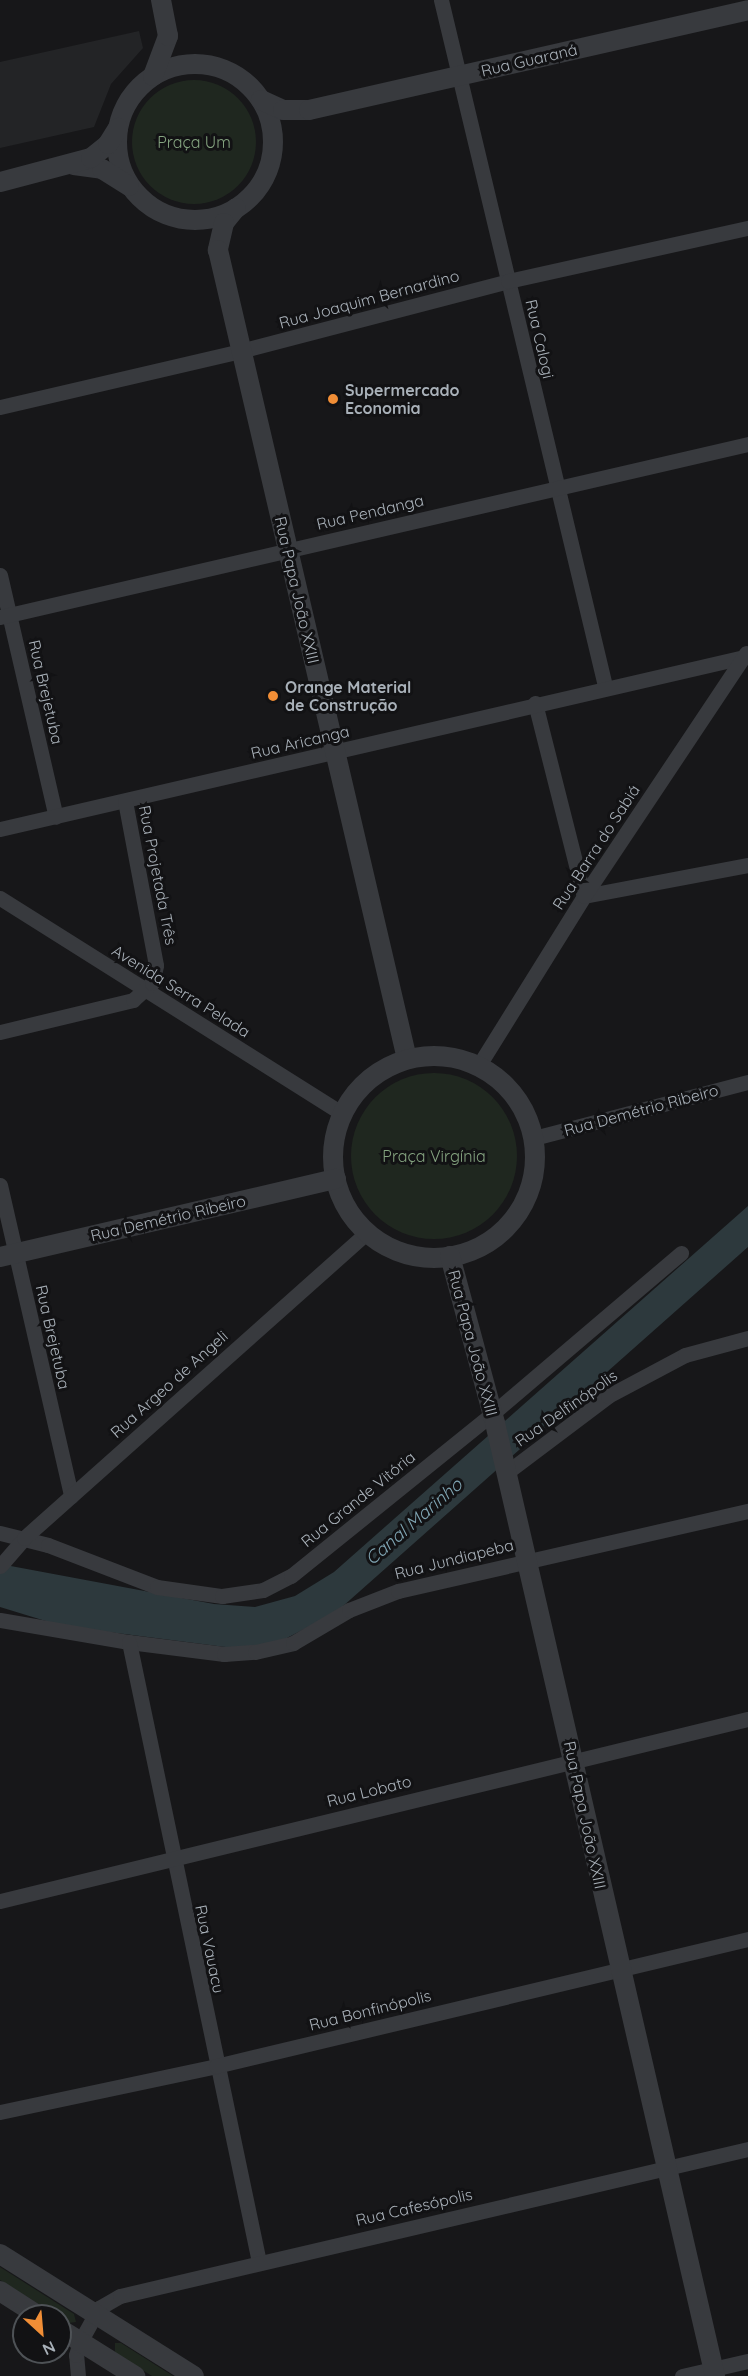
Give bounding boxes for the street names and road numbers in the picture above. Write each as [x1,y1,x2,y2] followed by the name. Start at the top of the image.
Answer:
[479,40,579,80] street label: Rua Guaraná
[277,266,461,332] street label: Rua Joaquim Bernardino
[522,298,558,380] street label: Rua Calogi
[314,490,426,534] street label: Rua Pendanga
[271,514,323,666] street label: Rua Papa João XXIII
[25,638,67,746] street label: Rua Brejetuba
[249,721,351,763] street label: Rua Aricanga
[548,781,644,913] street label: Rua Barra do Sabiá
[135,803,181,947] street label: Rua Projetada Três
[108,941,254,1041] street label: Avenida Serra Pelada
[562,1080,720,1140] street label: Rua Demétrio Ribeiro
[88,1191,248,1245] street label: Rua Demétrio Ribeiro
[444,1268,502,1418] street label: Rua Papa João XXIII
[32,1283,74,1391] street label: Rua Brejetuba
[106,1326,232,1442] street label: Rua Argeo de Angeli
[511,1366,621,1450] street label: Rua Delfinópolis
[297,1447,419,1551] street label: Rua Grande Vitória
[392,1535,516,1583] street label: Rua Jundiapeba
[560,1739,610,1891] street label: Rua Papa João XXIII
[325,1771,413,1811] street label: Rua Lobato
[191,1903,229,1995] street label: Rua Vauacu
[307,1986,433,2034] street label: Rua Bonfinópolis
[354,2184,474,2230] street label: Rua Cafesópolis

